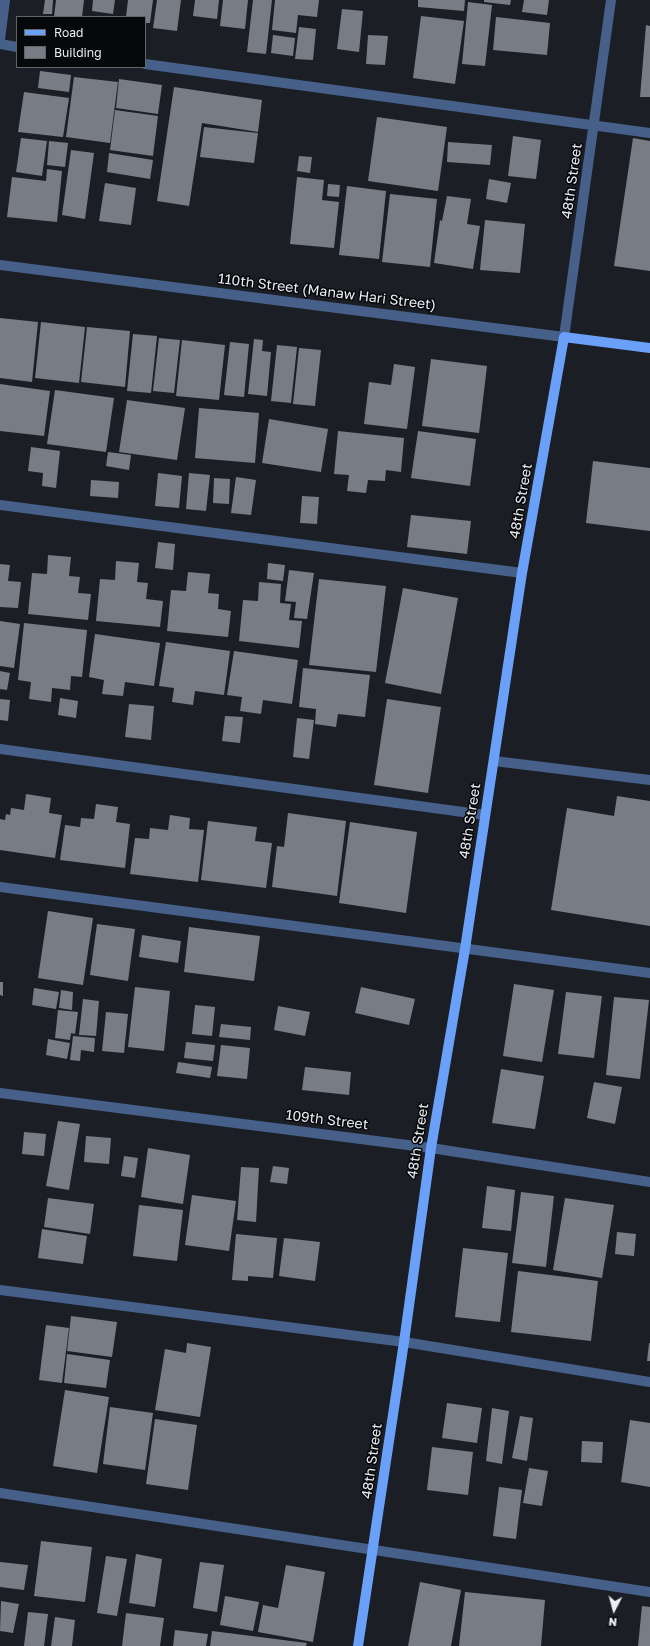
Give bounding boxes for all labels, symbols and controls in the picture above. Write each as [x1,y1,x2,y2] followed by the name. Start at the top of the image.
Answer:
[16,16,146,68] legend
[54,25,83,40] text: Road
[54,45,102,60] text: Building
[558,142,586,220] street label: 48th Street
[217,270,437,314] street label: 110th Street (Manaw Hari Street)
[506,462,536,540] street label: 48th Street
[456,782,484,860] street label: 48th Street
[404,1102,432,1180] street label: 48th Street
[285,1107,369,1133] street label: 109th Street
[358,1422,386,1500] street label: 48th Street
[594,1590,634,1630] north arrow
[608,1616,618,1629] text: N

